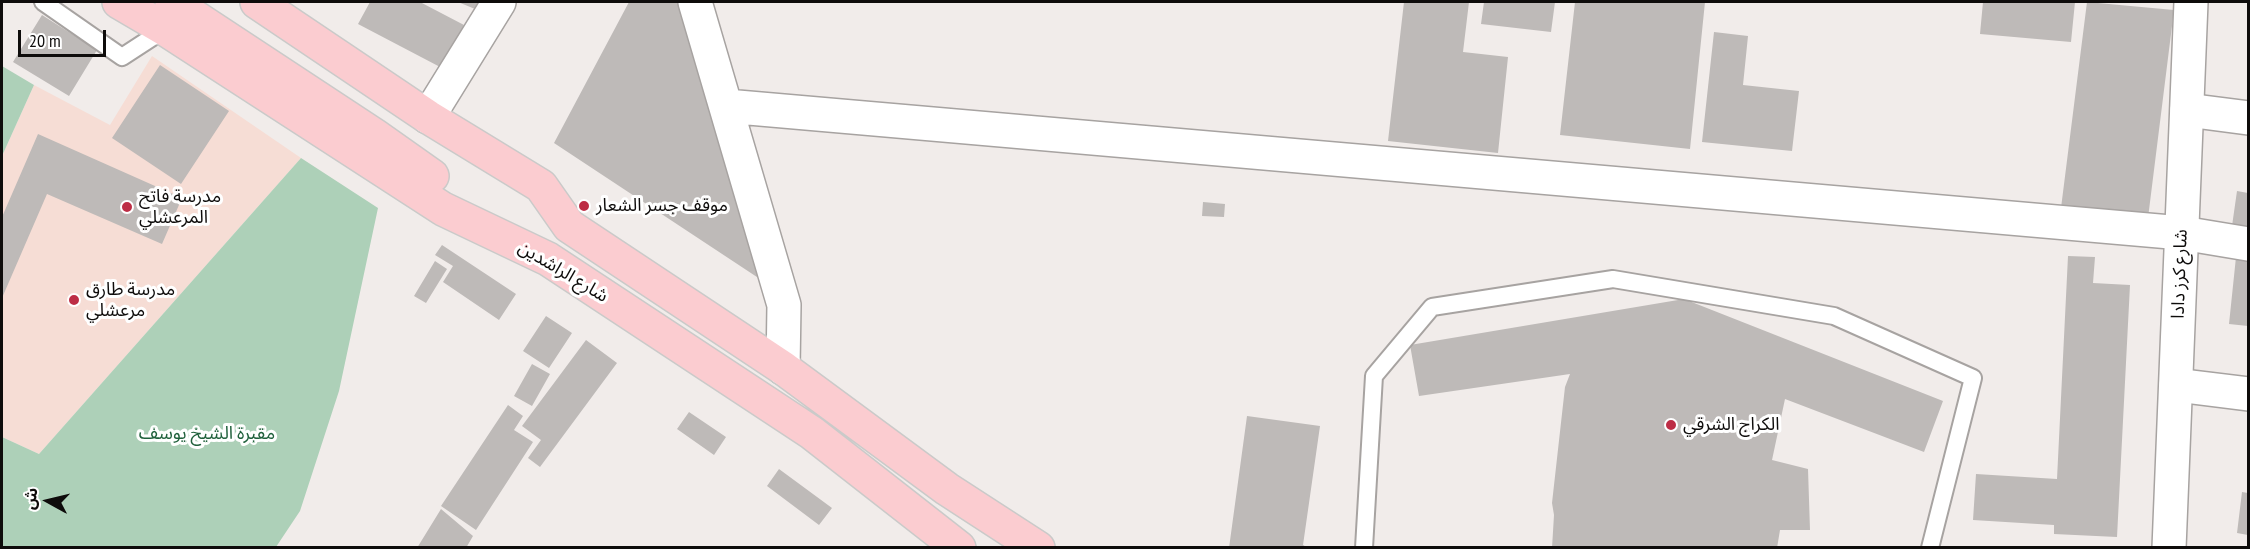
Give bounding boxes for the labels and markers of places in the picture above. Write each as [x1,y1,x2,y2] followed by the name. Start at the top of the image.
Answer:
[139,186,221,228] place label: مدرسة فاتح المرعشلي
[596,195,728,217] place label: موقف جسر الشعار
[577,199,591,213] marker: موقف جسر الشعار
[120,200,134,214] marker: مدرسة فاتح المرعشلي
[86,279,175,322] place label: مدرسة طارق مرعشلي
[67,293,81,307] marker: مدرسة طارق مرعشلي
[1683,414,1780,436] place label: الكراج الشرقي
[1664,418,1678,432] marker: الكراج الشرقي

